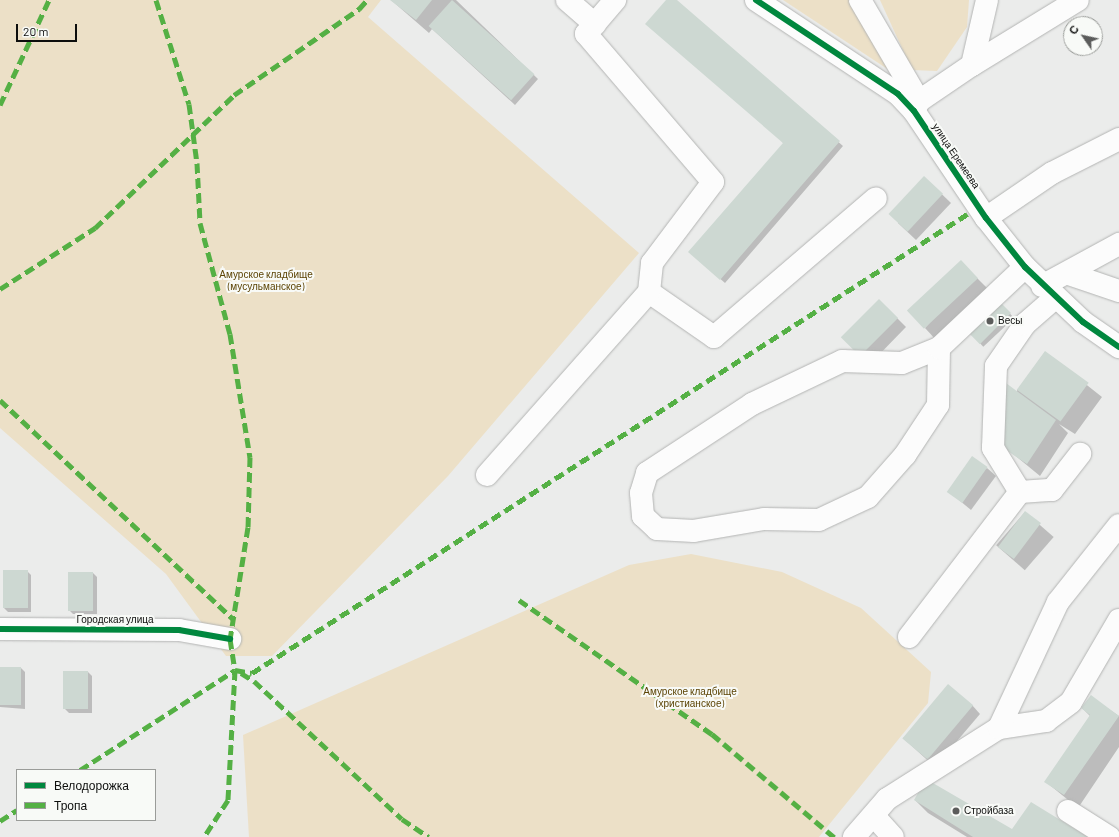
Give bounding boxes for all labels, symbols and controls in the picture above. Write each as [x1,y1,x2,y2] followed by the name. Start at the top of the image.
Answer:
[18,16,79,42] scale bar
[1063,16,1103,56] north arrow
[1066,23,1081,37] text: С
[23,24,49,38] text: 20 m
[930,121,982,191] street label: улица Еремеева
[219,268,313,292] park label: Амурское кладбище (мусульманское)
[998,315,1022,327] place label: Весы
[985,316,995,326] marker: Весы
[76,614,154,626] street label: Городская улица
[643,685,737,708] park label: Амурское кладбище (христианское)
[16,769,156,821] legend
[54,778,129,792] text: Велодорожка
[54,798,87,812] text: Тропа
[964,805,1014,817] place label: Стройбаза
[951,806,961,816] marker: Стройбаза

